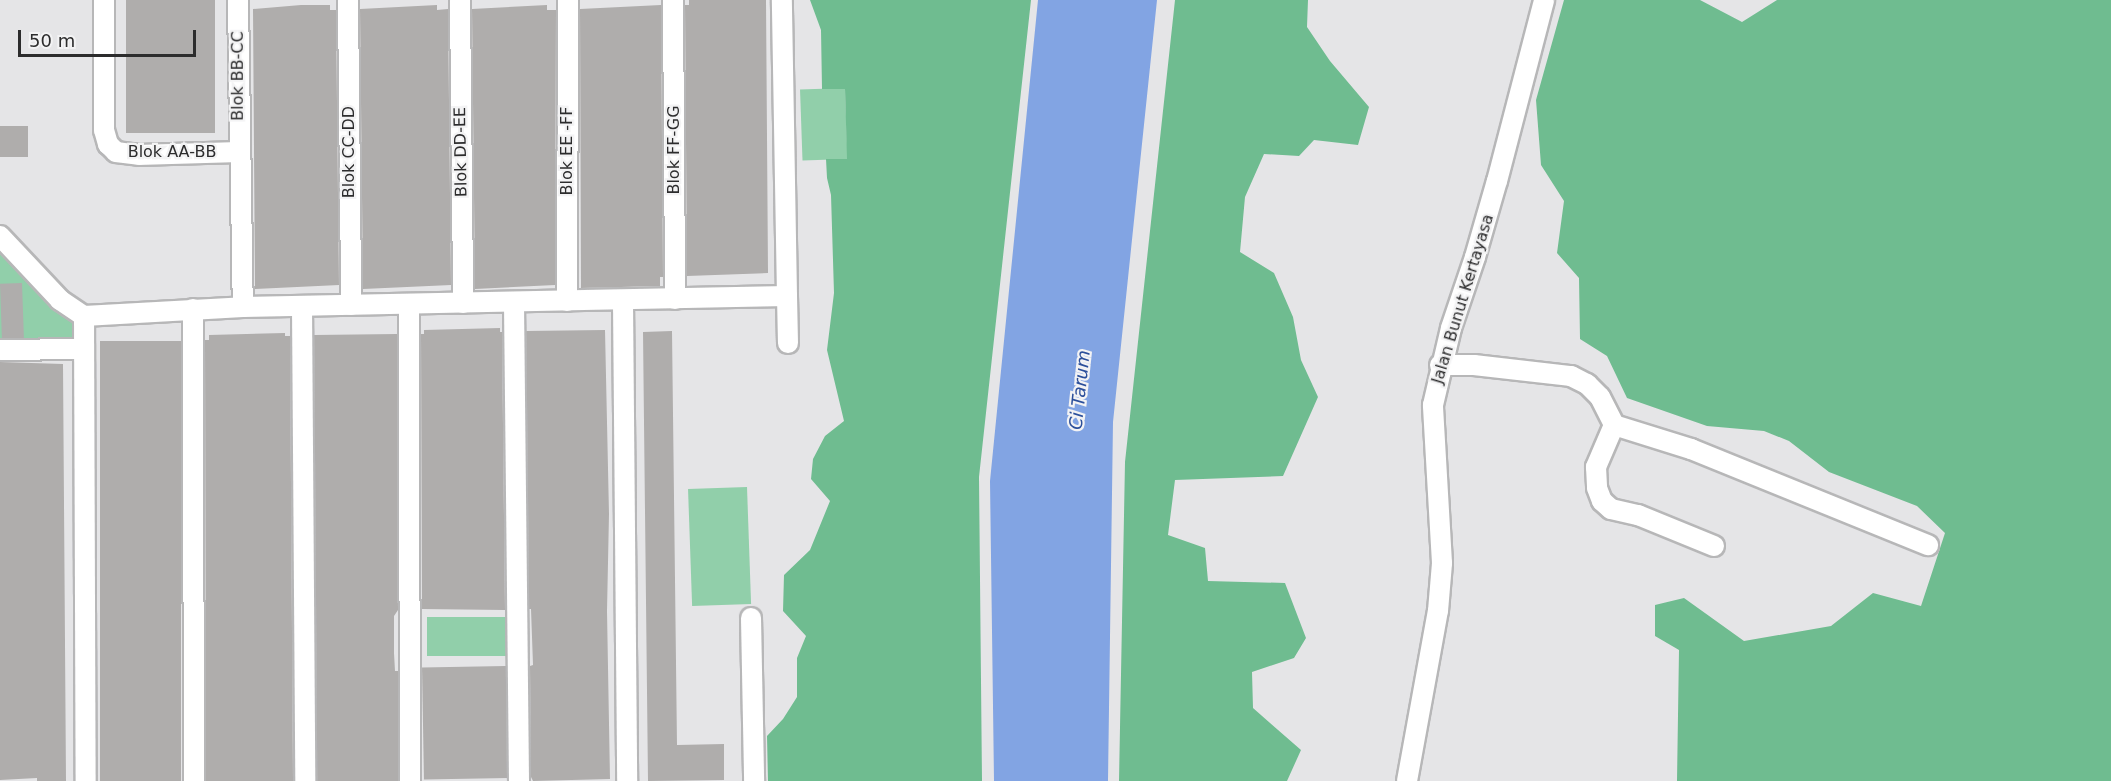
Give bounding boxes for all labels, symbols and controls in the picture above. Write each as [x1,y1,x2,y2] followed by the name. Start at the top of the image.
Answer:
[21,18,200,56] scale bar
[29,30,75,51] text: 50 m
[228,31,248,121] street label: Blok BB-CC
[664,105,684,195] street label: Blok FF-GG
[339,106,359,198] street label: Blok CC-DD
[557,106,577,196] street label: Blok EE -FF
[451,107,471,197] street label: Blok DD-EE
[128,142,216,162] street label: Blok AA-BB
[1428,212,1498,386] street label: Jalan Bunut Kertayasa
[1065,349,1095,431] water label: Ci Tarum

